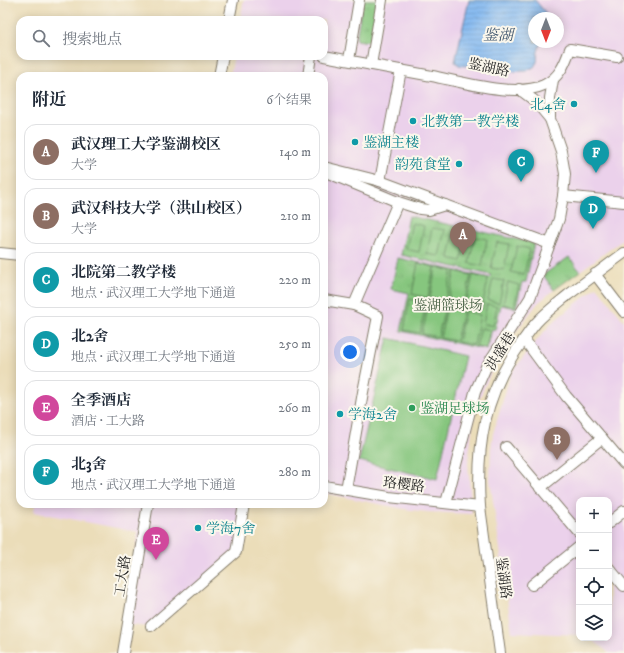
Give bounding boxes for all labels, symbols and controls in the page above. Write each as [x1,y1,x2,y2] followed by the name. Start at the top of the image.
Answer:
[528,12,564,48] north arrow
[16,16,328,60] search box
[483,26,516,45] water label: 鉴湖
[30,27,52,49] icon: search
[62,30,122,49] text: 搜索地点
[466,55,511,81] street label: 鉴湖路
[32,89,66,111] text: 附近
[266,92,312,108] text: 6个结果
[530,96,566,114] place label: 北4舍
[569,99,579,109] marker: 北4舍
[421,113,519,131] place label: 北教第一教学楼
[408,116,418,126] marker: 北教第一教学楼
[363,134,419,152] place label: 鉴湖主楼
[71,135,221,154] text: 武汉理工大学鉴湖校区
[350,137,360,147] marker: 鉴湖主楼
[583,140,609,173] pin: F
[42,144,50,160] text: A
[279,144,311,160] text: 140 m
[508,149,534,182] pin: C
[395,156,451,174] place label: 韵苑食堂
[71,157,97,173] text: 大学
[454,159,464,169] marker: 韵苑食堂
[580,196,606,229] pin: D
[71,199,251,218] text: 武汉科技大学（洪山校区）
[42,208,50,224] text: B
[280,208,311,224] text: 210 m
[71,221,97,237] text: 大学
[450,222,476,255] pin: A
[71,263,176,282] text: 北院第二教学楼
[42,272,50,288] text: C
[279,272,311,288] text: 220 m
[71,285,236,301] text: 地点 · 武汉理工大学地下通道
[413,297,483,315] park label: 鉴湖篮球场
[71,327,108,346] text: 北2舍
[482,329,520,374] street label: 洪盛巷
[41,336,51,352] text: D
[279,336,311,352] text: 250 m
[340,342,360,362] your location
[71,349,236,365] text: 地点 · 武汉理工大学地下通道
[71,391,131,410] text: 全季酒店
[41,400,51,416] text: E
[278,400,311,416] text: 260 m
[420,400,490,418] place label: 鉴湖足球场
[407,403,417,413] marker: 鉴湖足球场
[348,406,397,424] place label: 学海2舍
[335,409,345,419] marker: 学海2舍
[71,413,145,429] text: 酒店 · 工大路
[544,427,570,460] pin: B
[71,455,107,474] text: 北3舍
[42,464,50,480] text: F
[279,464,311,480] text: 280 m
[382,474,426,496] street label: 珞樱路
[71,477,236,493] text: 地点 · 武汉理工大学地下通道
[576,497,612,641] map controls
[576,497,612,533] button: +
[206,520,255,538] place label: 学海7舍
[193,523,203,533] marker: 学海7舍
[143,527,169,560] pin: E
[576,533,612,569] button: −
[111,554,135,598] street label: 工大路
[491,556,515,600] street label: 鉴湖路
[576,569,612,605] button: locate
[576,605,612,641] button: layers

